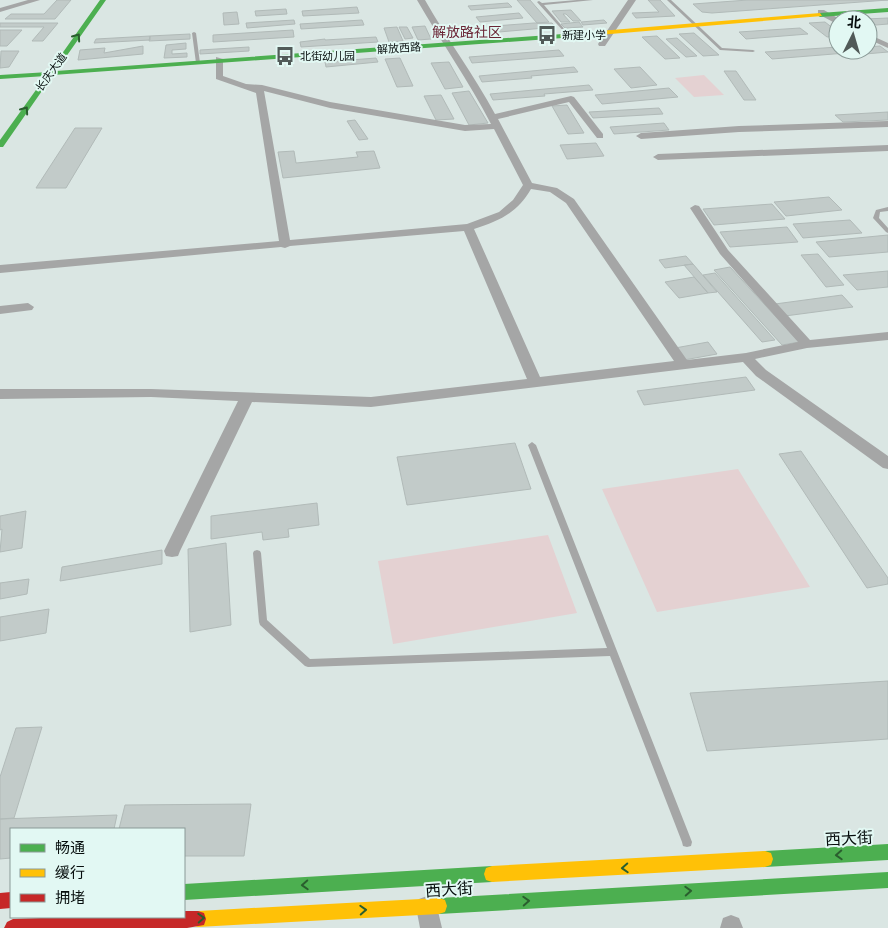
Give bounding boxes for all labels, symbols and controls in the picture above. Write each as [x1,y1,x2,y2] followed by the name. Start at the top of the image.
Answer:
[828,10,878,60] north arrow
[846,13,862,31] text: 北
[432,24,502,40] district label: 解放路社区
[536,24,558,46] bus stop icon: 新建小学
[562,29,606,41] place label: 新建小学
[71,34,79,43] one-way arrow
[377,40,421,56] street label: 解放西路
[274,45,296,67] bus stop icon: 北街幼儿园
[300,50,355,62] place label: 北街幼儿园
[33,51,69,93] street label: 长庆大道
[19,106,28,115] one-way arrow
[10,828,185,918] legend
[825,828,873,848] street label: 西大街
[55,839,85,856] text: 畅通
[835,850,843,861] one-way arrow
[620,862,628,873] one-way arrow
[55,864,85,881] text: 缓行
[424,878,474,900] street label: 西大街
[301,880,309,891] one-way arrow
[684,886,692,897] one-way arrow
[55,889,85,906] text: 拥堵
[522,895,530,906] one-way arrow
[360,905,368,916] one-way arrow
[197,913,205,924] one-way arrow

